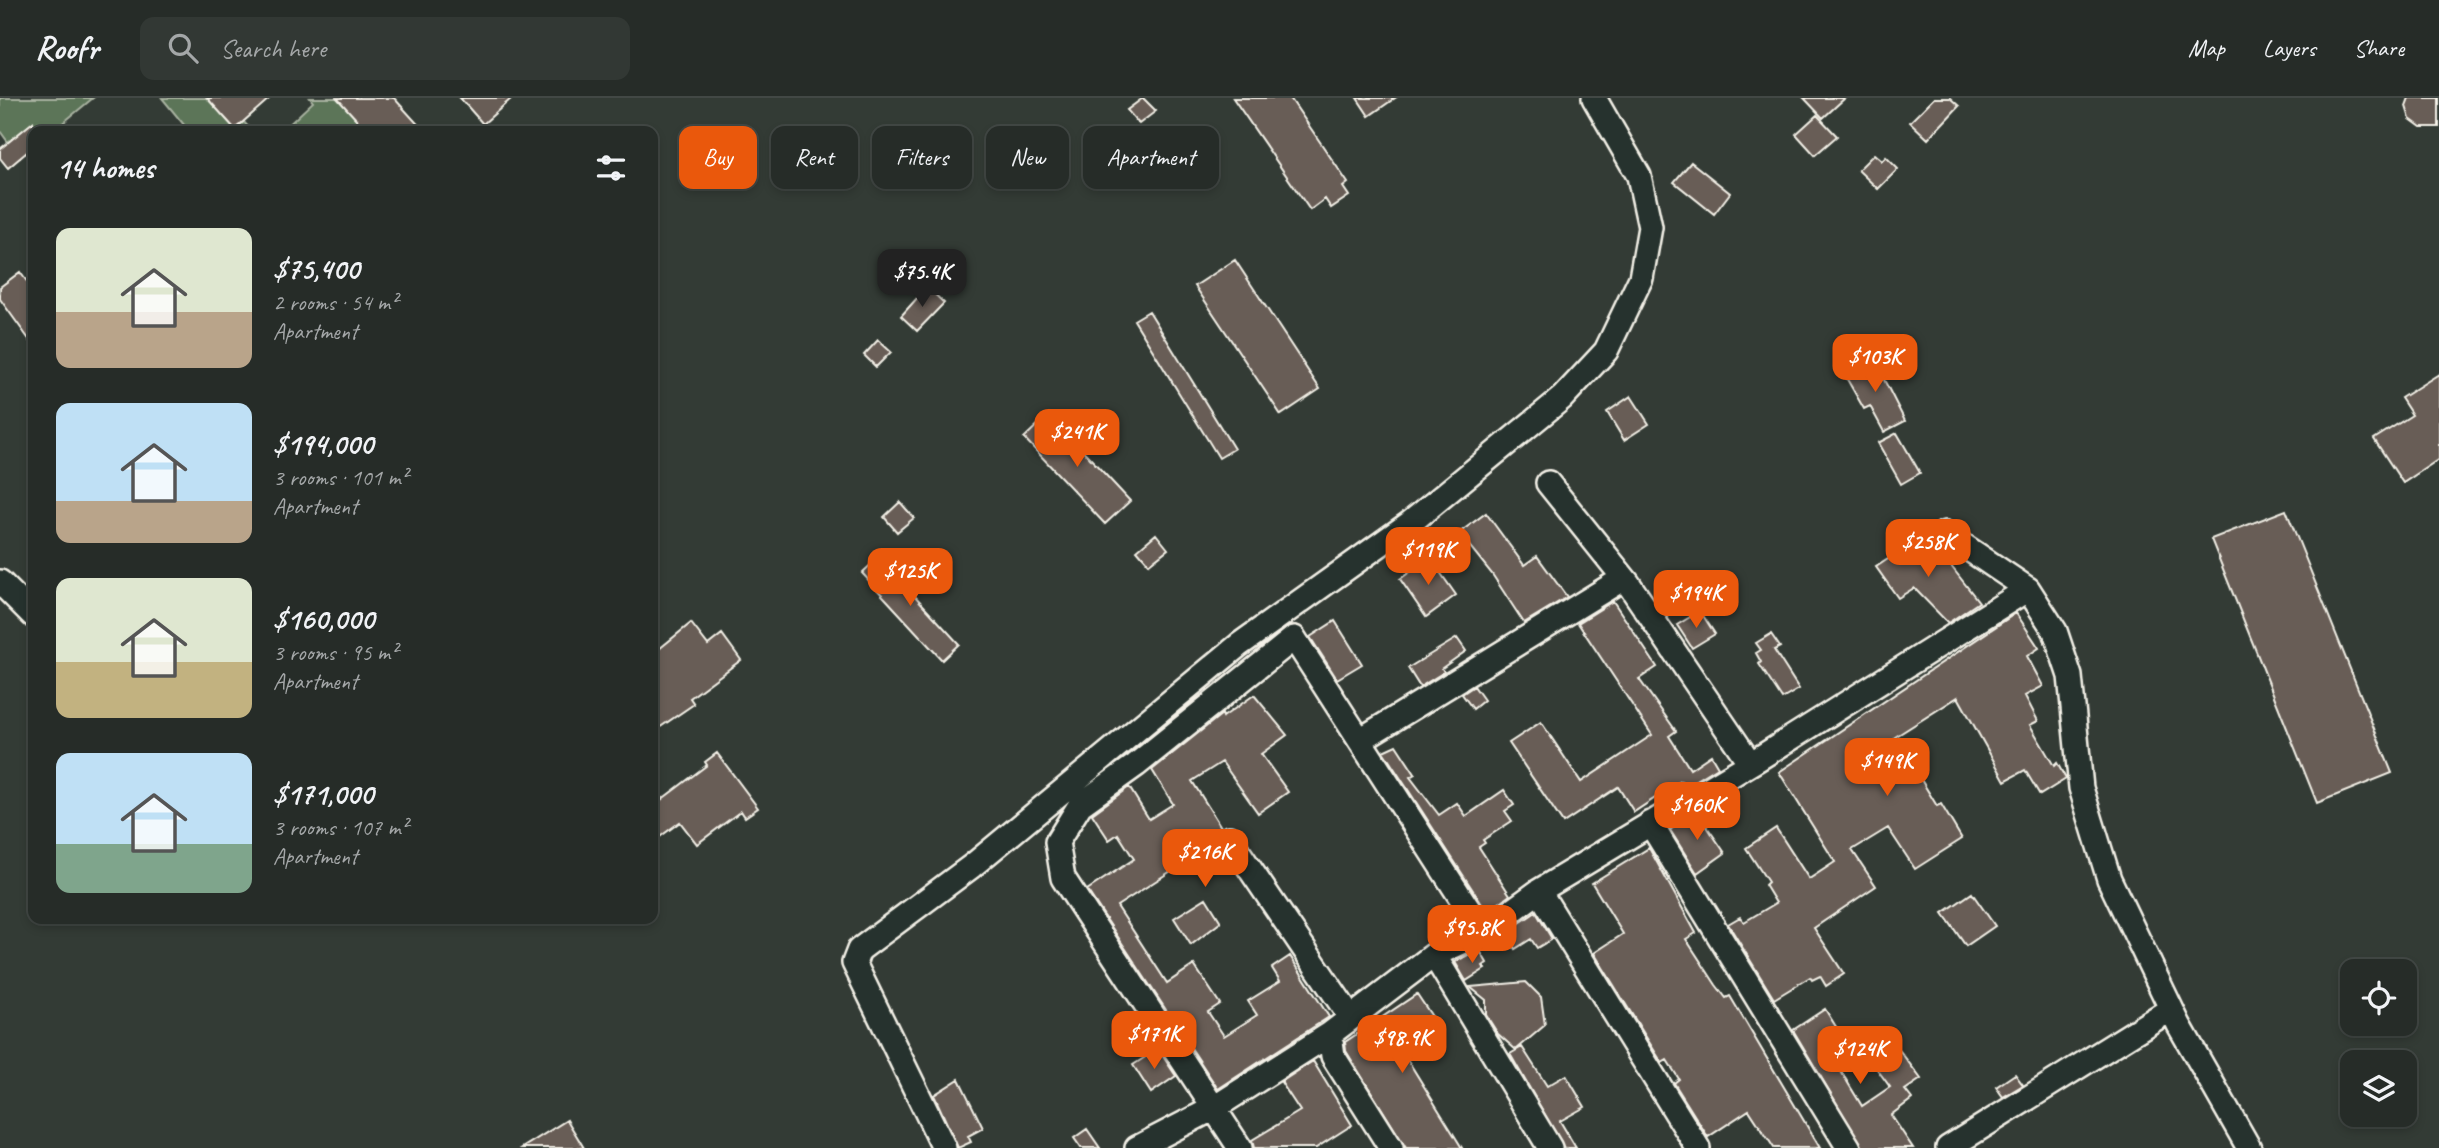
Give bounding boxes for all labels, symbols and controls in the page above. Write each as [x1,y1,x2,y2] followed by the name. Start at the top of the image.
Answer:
[140,17,630,80] search box
[35,27,98,69] text: Roofr
[164,29,202,67] icon: search
[220,32,326,65] text: Search here
[2188,33,2225,63] text: Map
[2263,33,2316,63] text: Layers
[2354,33,2404,63] text: Share
[679,126,757,189] chip: Buy
[771,126,858,189] chip: Rent
[872,126,972,189] chip: Filters
[986,126,1069,189] chip: New
[1083,126,1219,189] chip: Apartment
[56,149,154,187] text: 14 homes
[592,149,630,187] icon: filters
[273,250,359,288] text: $75,400
[865,250,979,309] pin: $75.4K
[112,256,196,340] icon: home
[893,257,951,286] text: $75.4K
[273,288,397,317] text: 2 rooms · 54 m²
[273,317,358,346] text: Apartment
[1826,334,1924,394] pin: $103K
[1848,342,1902,371] text: $103K
[1028,410,1126,469] pin: $241K
[1050,417,1104,446] text: $241K
[273,425,373,463] text: $194,000
[112,431,196,515] icon: home
[273,463,408,492] text: 3 rooms · 101 m²
[273,492,358,521] text: Apartment
[1879,519,1977,579] pin: $258K
[1902,527,1954,556] text: $258K
[1379,528,1477,587] pin: $119K
[1402,535,1454,564] text: $119K
[861,548,959,608] pin: $125K
[884,556,936,585] text: $125K
[1647,570,1745,630] pin: $194K
[1670,578,1722,607] text: $194K
[273,600,374,638] text: $160,000
[112,606,196,690] icon: home
[273,638,397,667] text: 3 rooms · 95 m²
[273,667,358,696] text: Apartment
[1838,738,1936,798] pin: $149K
[1861,746,1913,775] text: $149K
[273,775,373,813] text: $171,000
[112,781,196,865] icon: home
[1648,782,1746,842] pin: $160K
[1670,790,1724,819] text: $160K
[273,813,408,842] text: 3 rooms · 107 m²
[1156,830,1254,889] pin: $216K
[1178,837,1232,866] text: $216K
[273,842,358,871] text: Apartment
[1415,906,1529,965] pin: $95.8K
[1444,913,1501,942] text: $95.8K
[2340,959,2417,1127] map controls
[2340,959,2417,1036] button: locate
[1105,1012,1203,1071] pin: $171K
[1345,1016,1459,1075] pin: $98.9K
[1128,1019,1181,1048] text: $171K
[1373,1023,1431,1052] text: $98.9K
[1811,1026,1909,1086] pin: $124K
[1833,1034,1887,1063] text: $124K
[2340,1050,2417,1127] button: layers

